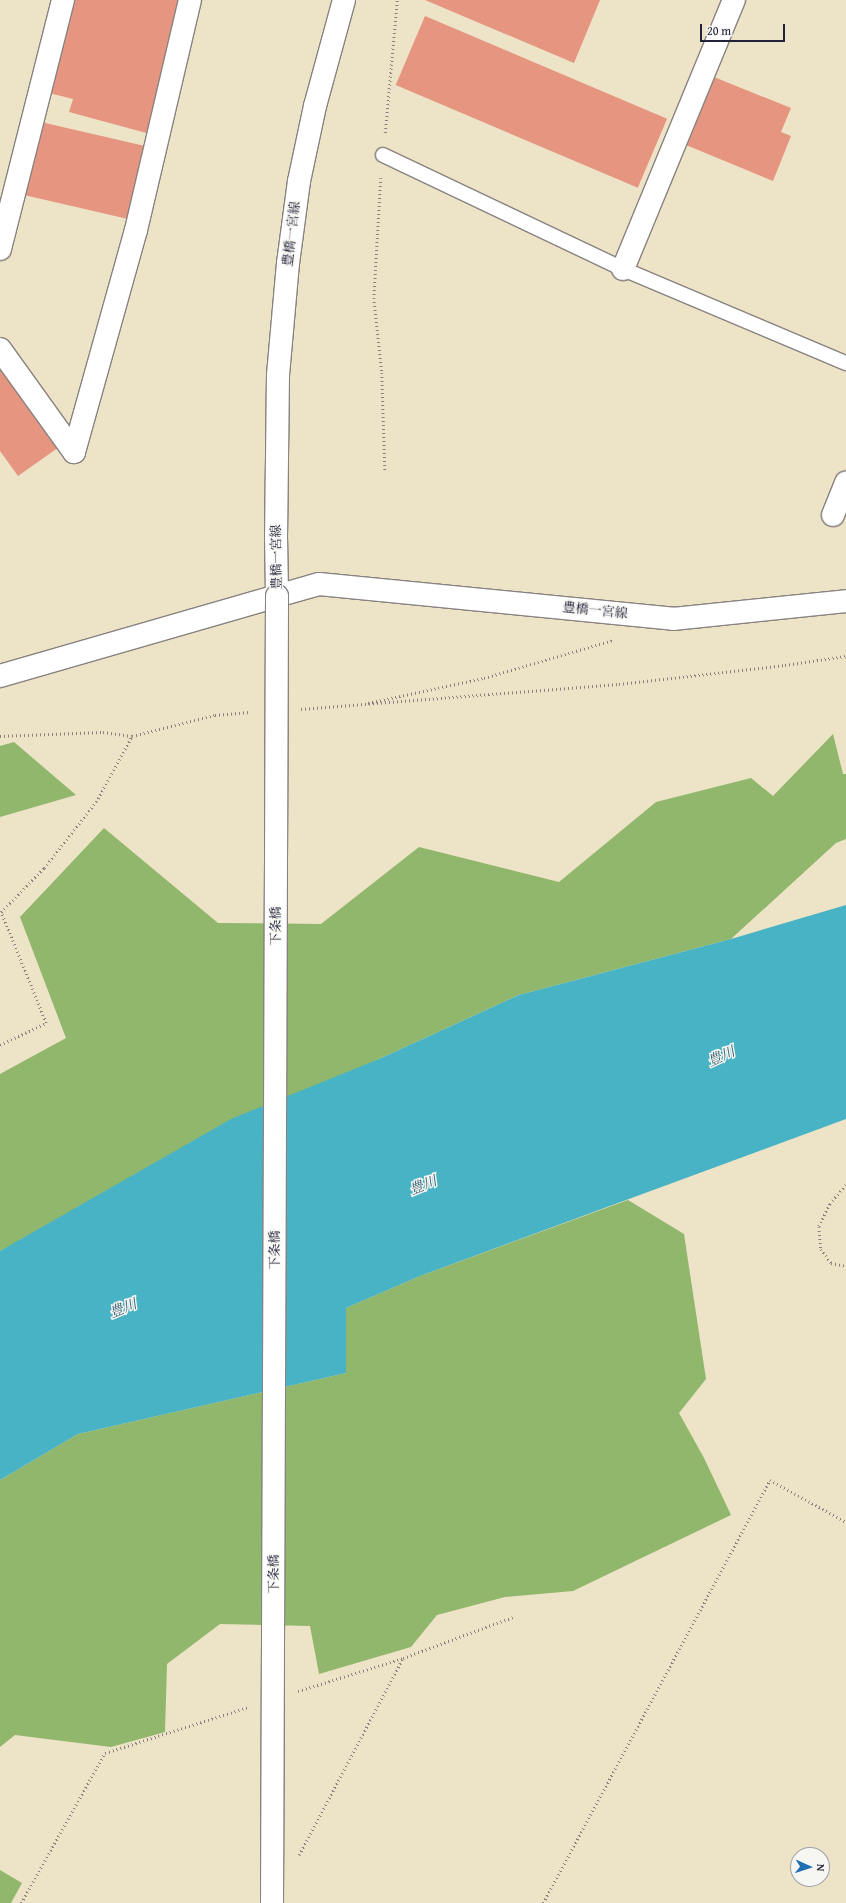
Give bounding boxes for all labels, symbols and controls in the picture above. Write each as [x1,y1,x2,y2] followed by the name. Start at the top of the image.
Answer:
[702,16,787,42] scale bar
[707,22,731,39] text: 20 m
[280,201,304,267] street label: 豊橋一宮線
[269,524,285,590] street label: 豊橋一宮線
[562,600,628,622] street label: 豊橋一宮線
[268,907,284,945] street label: 下条橋
[705,1043,737,1069] water label: 豊川
[407,1172,439,1198] water label: 豊川
[267,1231,283,1269] street label: 下条橋
[107,1295,139,1321] water label: 豊川
[266,1555,282,1593] street label: 下条橋
[790,1847,830,1887] north arrow
[813,1863,829,1872] text: N

